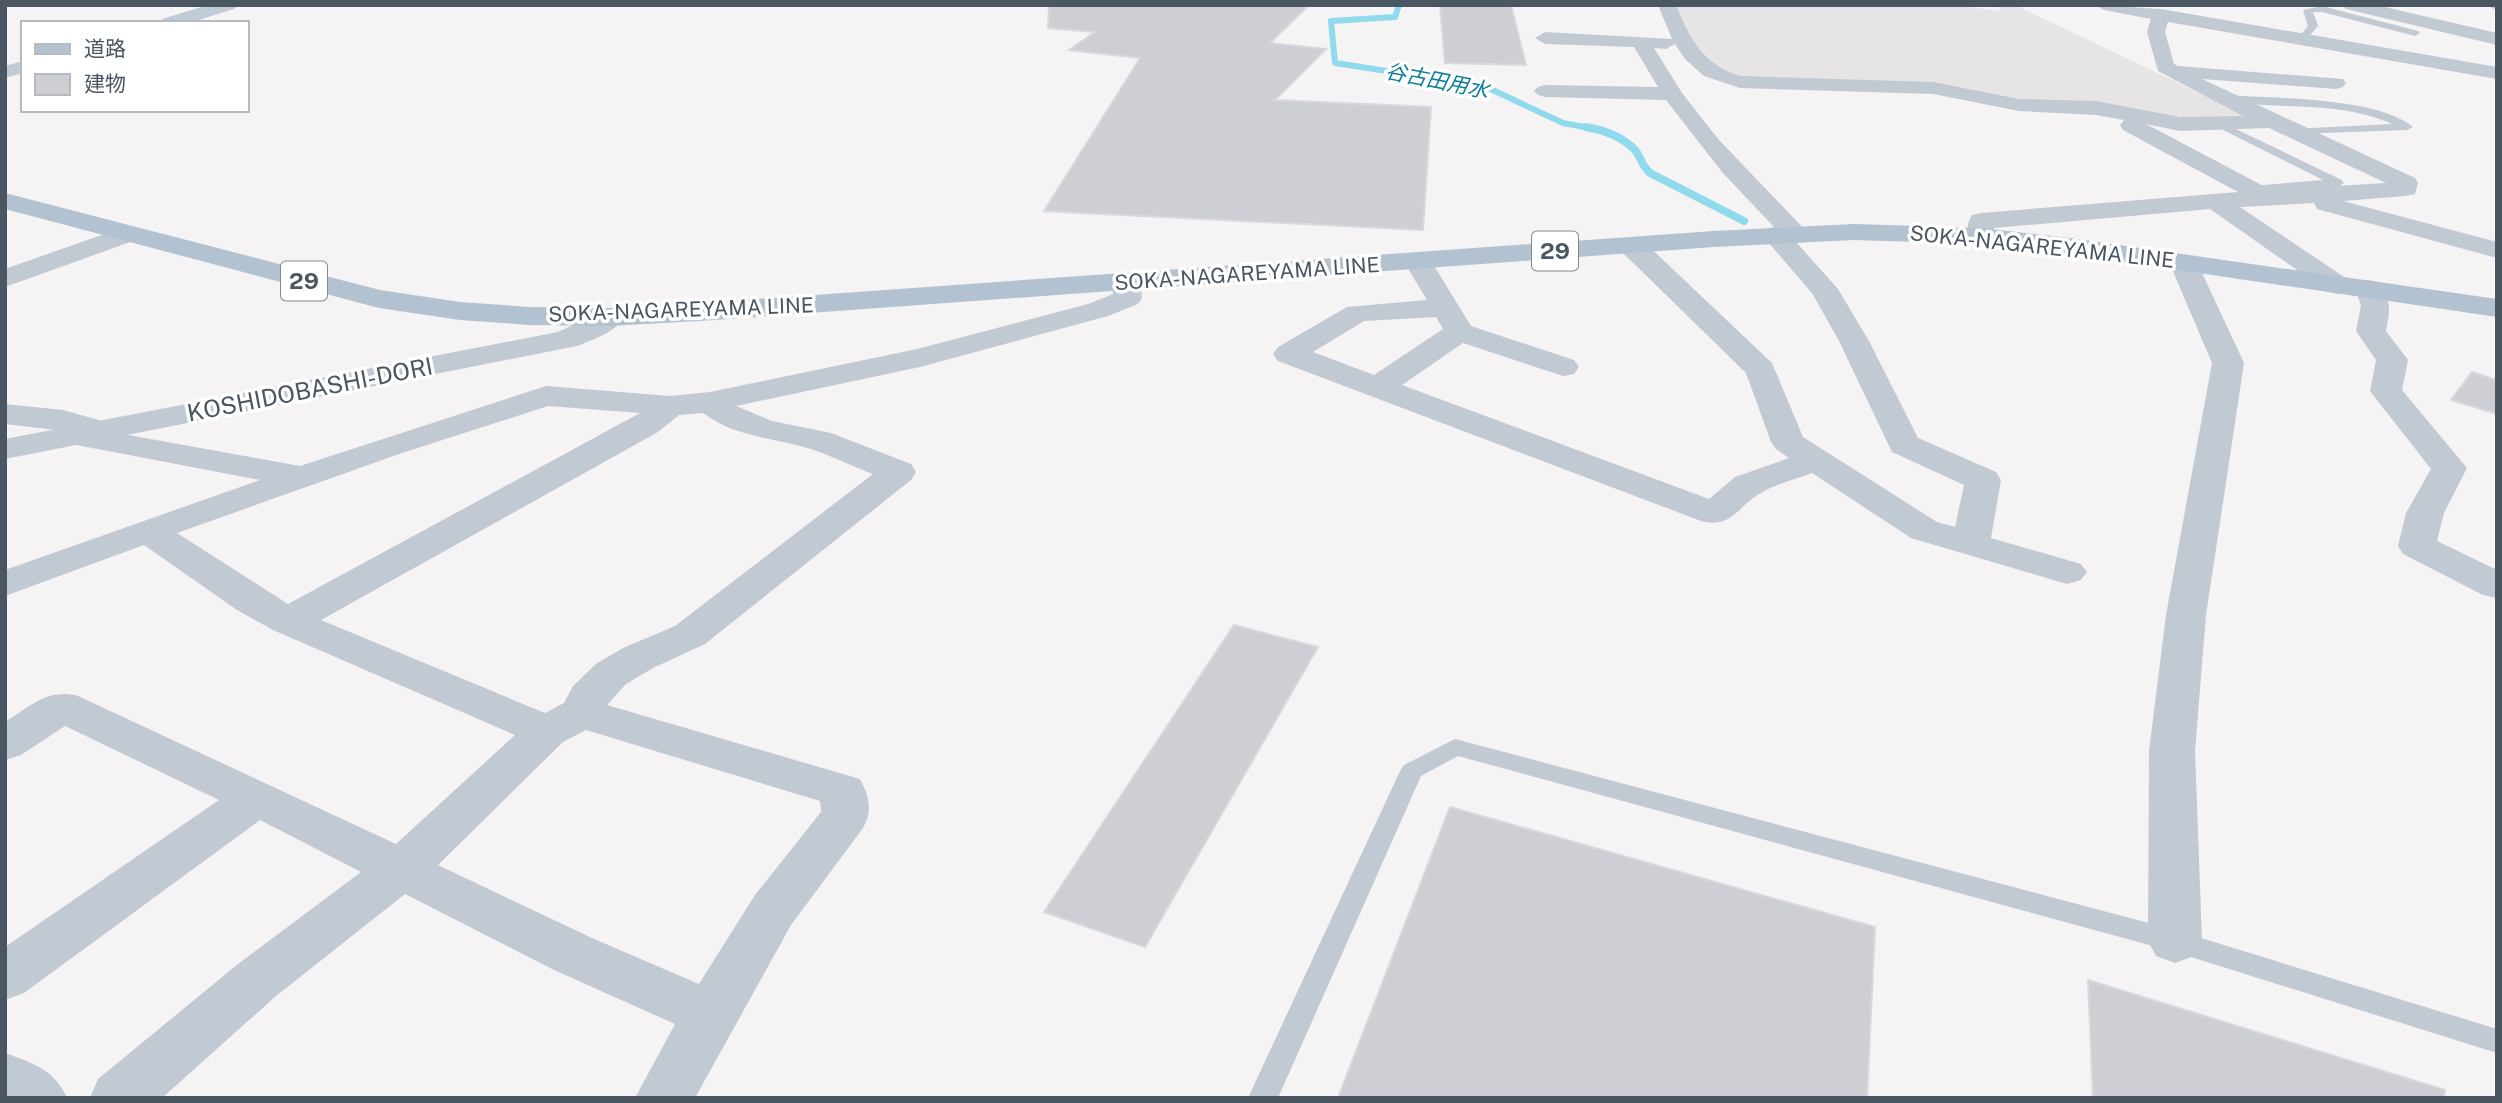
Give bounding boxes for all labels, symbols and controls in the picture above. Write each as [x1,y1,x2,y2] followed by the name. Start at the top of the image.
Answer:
[21,21,248,112] legend
[84,36,126,61] text: 道路
[1383,58,1493,103] water label: 谷古田用水
[84,71,126,96] text: 建物
[1909,220,2175,273] street label: SOKA-NAGAREYAMA LINE
[1532,232,1578,270] road number: 29
[1114,252,1380,295] street label: SOKA-NAGAREYAMA LINE
[281,262,327,300] road number: 29
[548,292,814,327] street label: SOKA-NAGAREYAMA LINE
[185,351,435,427] street label: KOSHIDOBASHI-DORI

